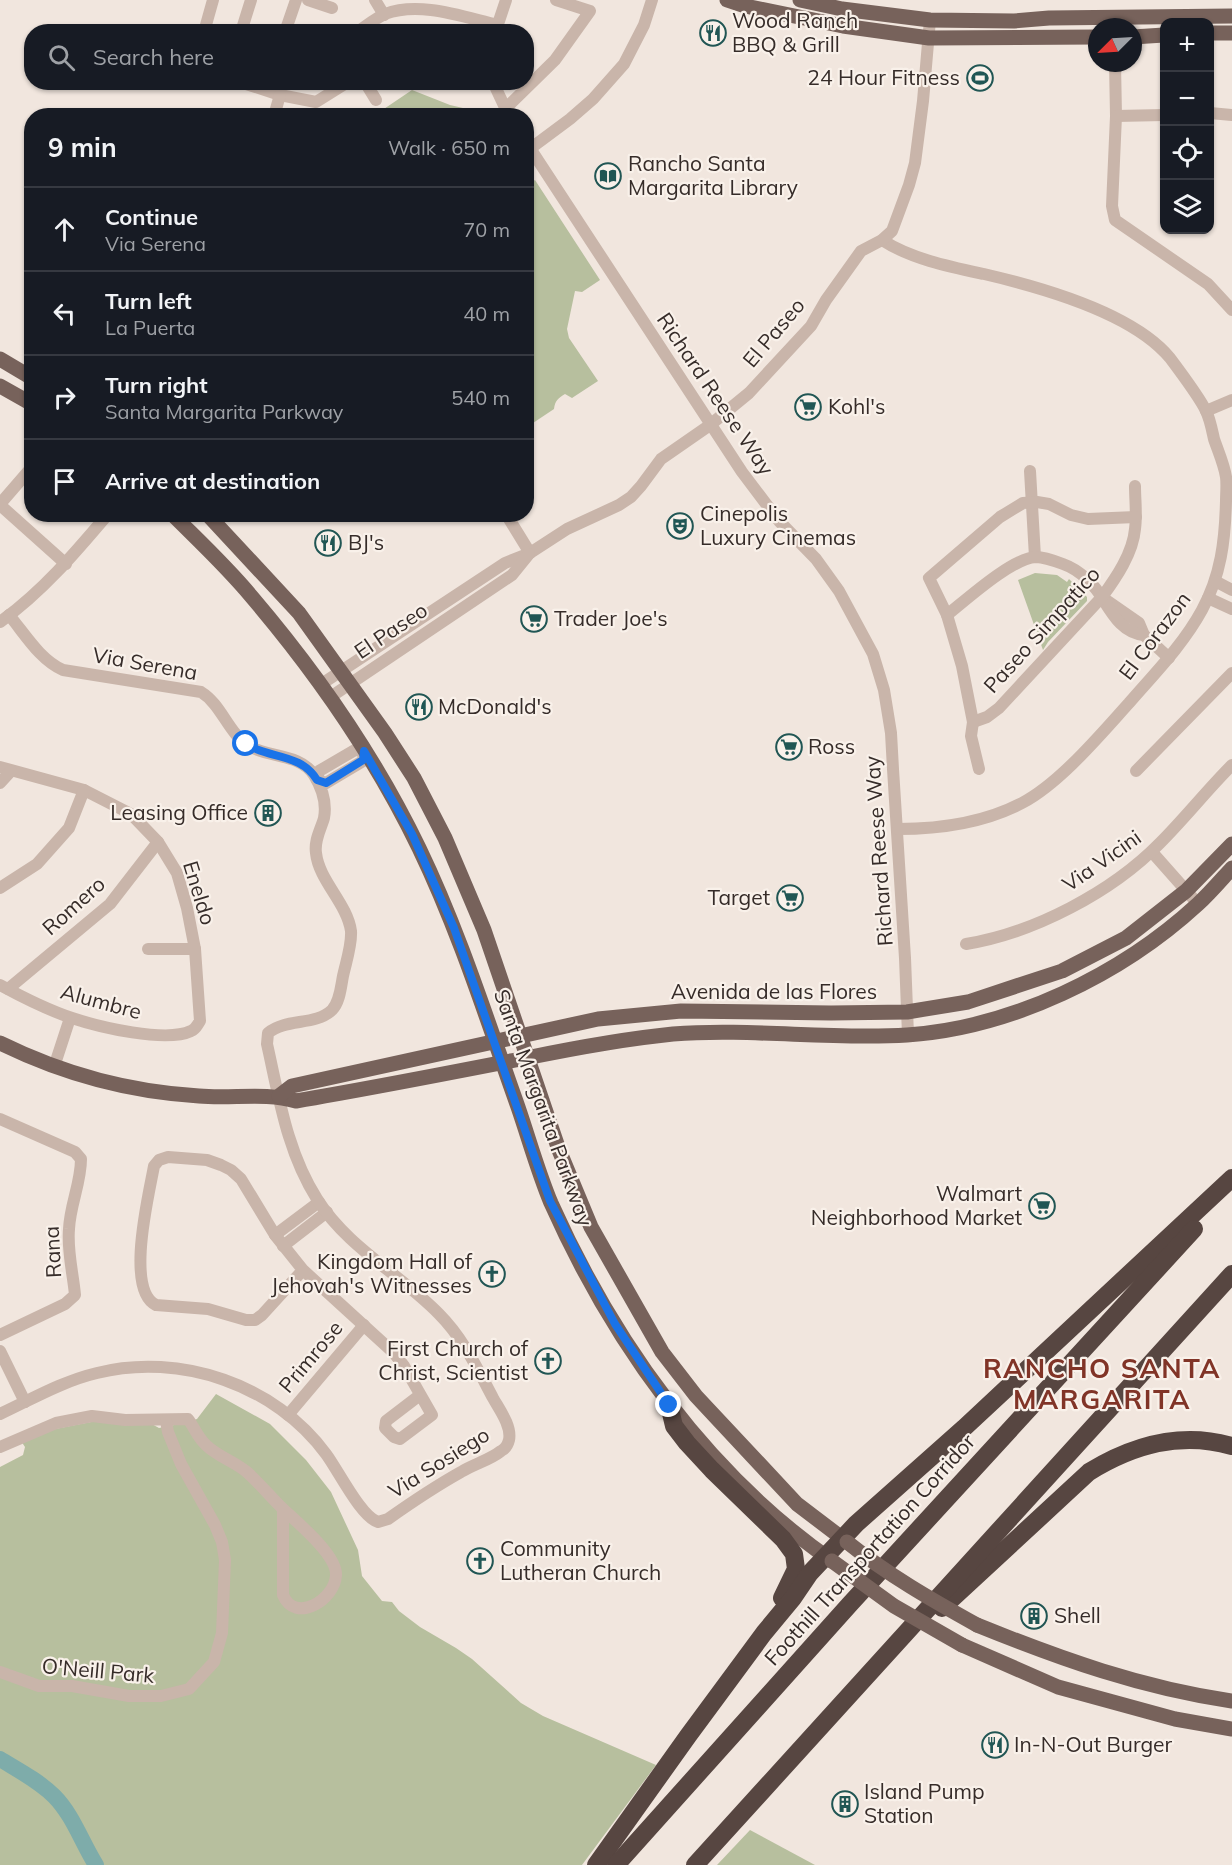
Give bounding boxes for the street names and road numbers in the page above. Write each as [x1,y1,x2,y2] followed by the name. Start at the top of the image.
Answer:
[737,292,810,372] street label: El Paseo
[652,307,780,480] street label: Richard Reese Way
[978,561,1105,698] street label: Paseo Simpatico
[1113,586,1196,685] street label: El Corazon
[349,596,432,664] street label: El Paseo
[91,641,200,685] street label: Via Serena
[858,755,898,947] street label: Richard Reese Way
[1057,824,1146,897] street label: Via Vicini
[178,858,222,928] street label: Eneldo
[37,870,110,940] street label: Romero
[58,978,144,1024] street label: Alumbre
[671,978,877,1004] street label: Avenida de las Flores
[489,986,599,1230] street label: Santa Margarita Parkway
[38,1225,66,1279] street label: Rana
[273,1315,348,1398] street label: Primrose
[383,1421,494,1503] street label: Via Sosiego
[758,1428,980,1670] street label: Foothill Transportation Corridor
[41,1652,156,1688] street label: O'Neill Park

